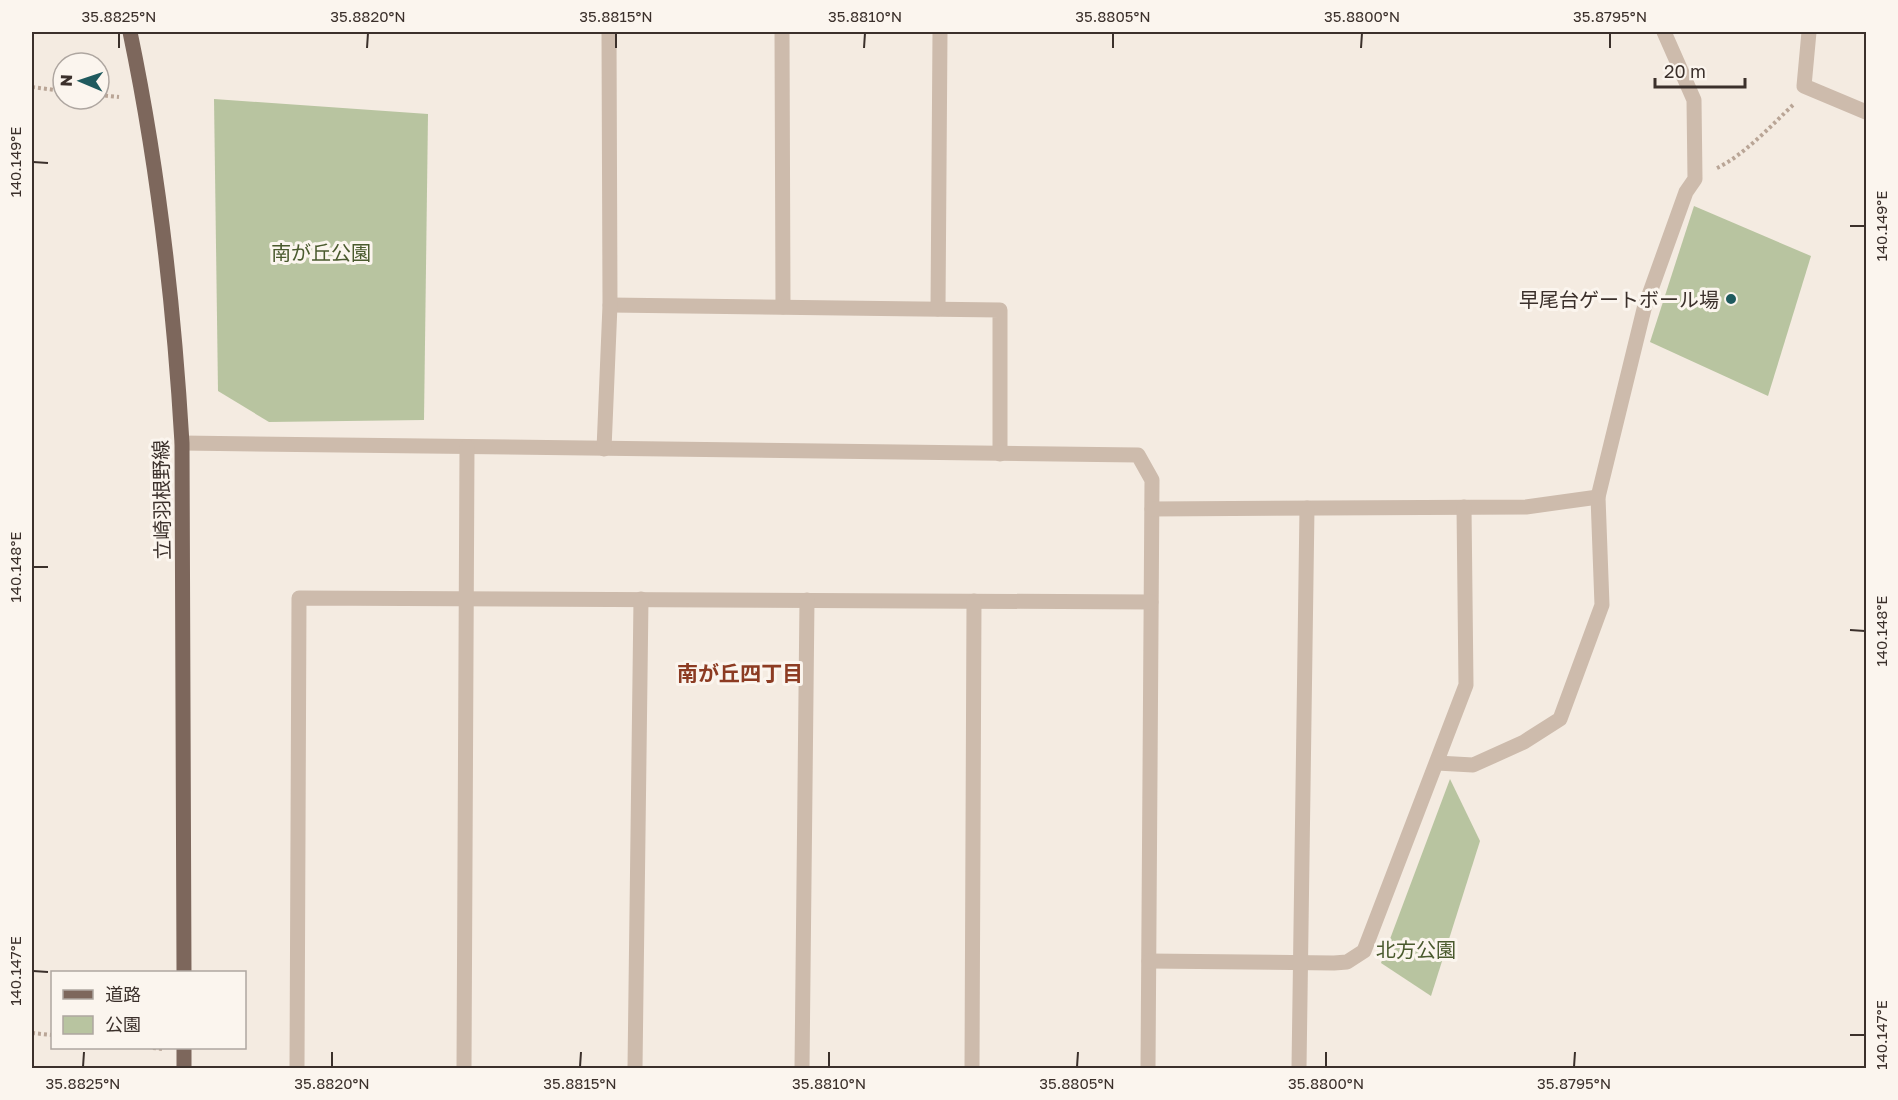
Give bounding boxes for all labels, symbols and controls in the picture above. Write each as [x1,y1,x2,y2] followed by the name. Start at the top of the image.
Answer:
[82,7,156,25] text: 35.8825°N
[330,7,406,25] text: 35.8820°N
[579,7,653,25] text: 35.8815°N
[828,7,902,25] text: 35.8810°N
[1075,7,1151,25] text: 35.8805°N
[1324,7,1400,25] text: 35.8800°N
[1573,7,1647,25] text: 35.8795°N
[51,51,111,111] north arrow
[1655,51,1745,89] scale bar
[1664,60,1706,82] text: 20 m
[56,74,76,87] text: N
[6,127,24,197] text: 140.149°E
[1872,191,1890,261] text: 140.149°E
[271,240,371,264] park label: 南が丘公園
[1519,287,1719,311] place label: 早尾台ゲートボール場
[1724,292,1738,306] marker: 早尾台ゲートボール場
[148,440,174,560] street label: 立崎羽根野線
[6,532,24,602] text: 140.148°E
[1872,596,1890,666] text: 140.148°E
[677,660,803,686] district label: 南が丘四丁目
[6,936,24,1006] text: 140.147°E
[1376,937,1456,961] park label: 北方公園
[51,971,246,1049] legend
[105,983,141,1005] text: 道路
[1872,1000,1890,1070] text: 140.147°E
[105,1013,141,1035] text: 公園
[46,1074,120,1092] text: 35.8825°N
[294,1074,370,1092] text: 35.8820°N
[543,1074,617,1092] text: 35.8815°N
[792,1074,866,1092] text: 35.8810°N
[1039,1074,1115,1092] text: 35.8805°N
[1288,1074,1364,1092] text: 35.8800°N
[1537,1074,1611,1092] text: 35.8795°N

